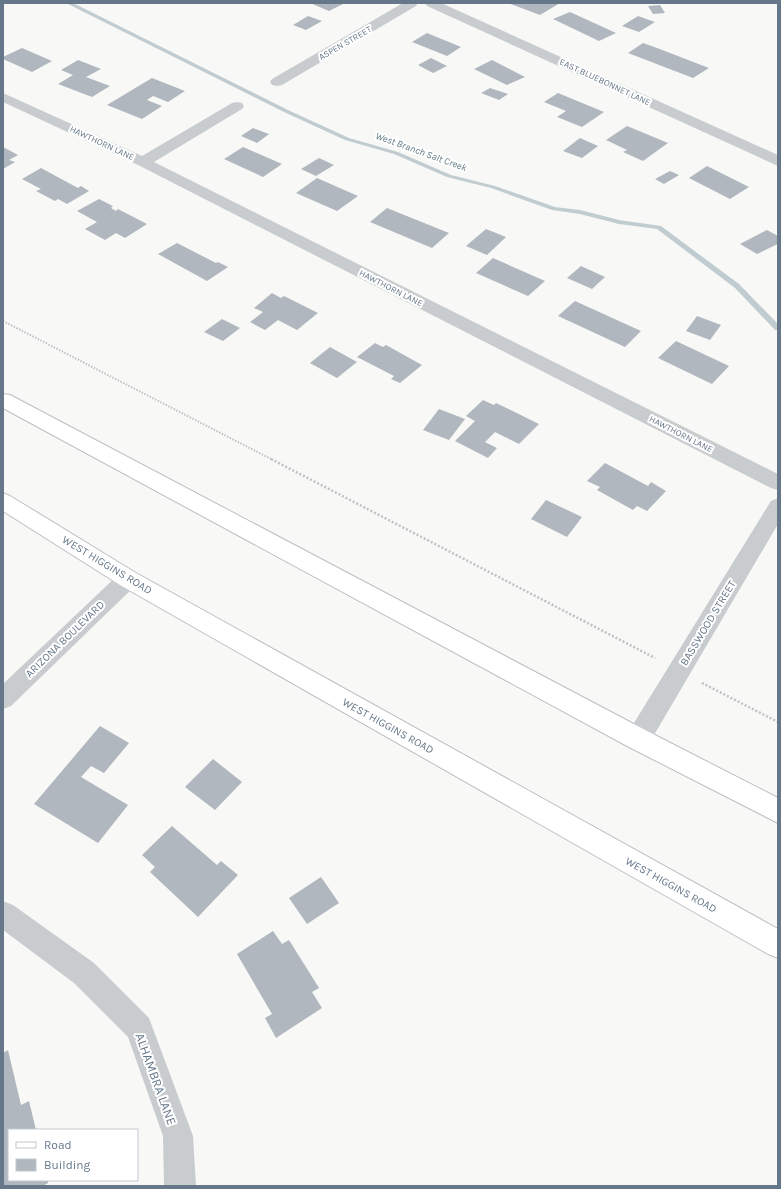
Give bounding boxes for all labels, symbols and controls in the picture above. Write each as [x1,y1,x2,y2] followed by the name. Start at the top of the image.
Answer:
[317,24,373,62] street label: ASPEN STREET
[558,57,652,107] street label: EAST BLUEBONNET LANE
[68,124,136,162] street label: HAWTHORN LANE
[374,130,469,174] water label: West Branch Salt Creek
[358,268,424,308] street label: HAWTHORN LANE
[648,414,714,454] street label: HAWTHORN LANE
[60,533,154,597] street label: WEST HIGGINS ROAD
[677,578,739,668] street label: BASSWOOD STREET
[23,598,107,680] street label: ARIZONA BOULEVARD
[340,695,436,757] street label: WEST HIGGINS ROAD
[623,854,719,916] street label: WEST HIGGINS ROAD
[132,1031,180,1127] street label: ALHAMBRA LANE
[8,1129,138,1181] legend
[44,1138,72,1152] text: Road
[44,1158,91,1172] text: Building

